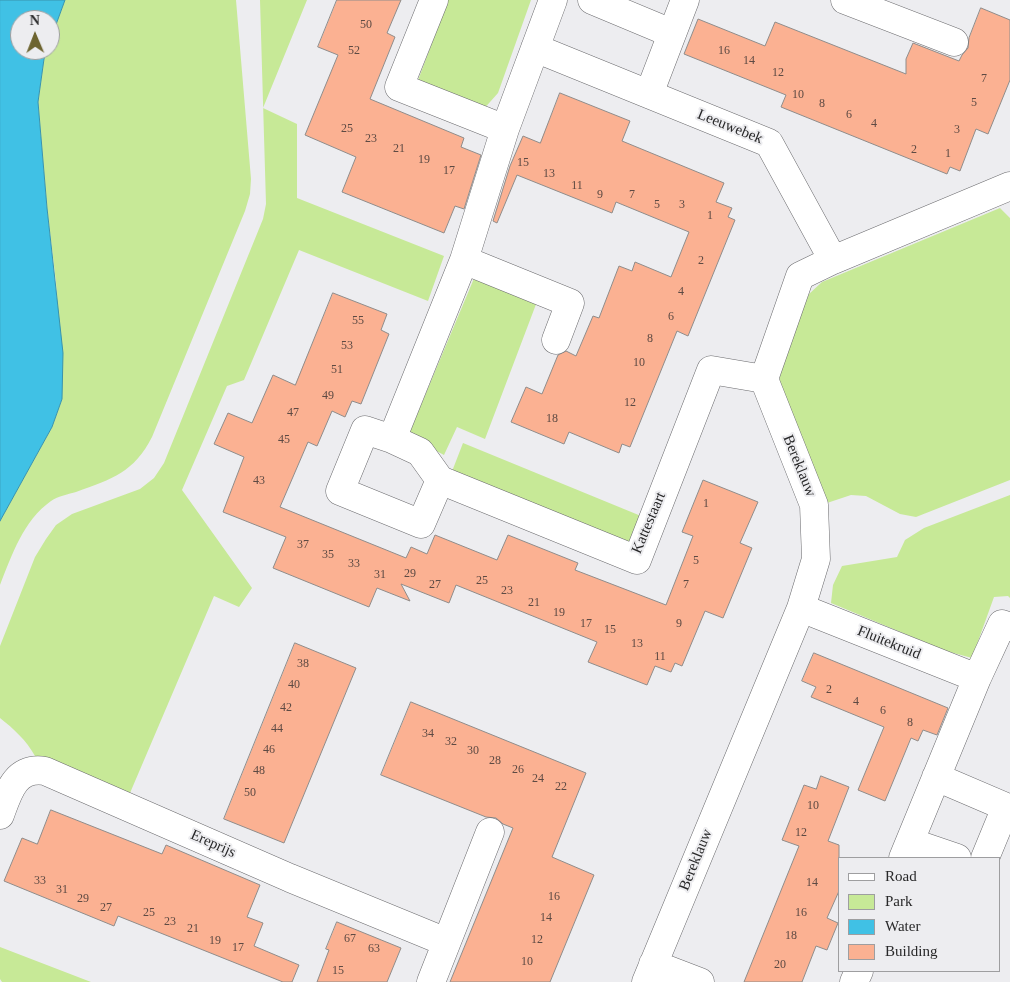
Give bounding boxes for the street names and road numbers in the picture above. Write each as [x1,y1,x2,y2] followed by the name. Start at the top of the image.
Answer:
[695,106,765,148] street label: Leeuwebek
[778,433,820,499] street label: Bereklauw
[628,490,670,556] street label: Kattestaart
[855,622,923,664] street label: Fluitekruid
[188,826,238,862] street label: Ereprijs
[675,827,717,893] street label: Bereklauw

